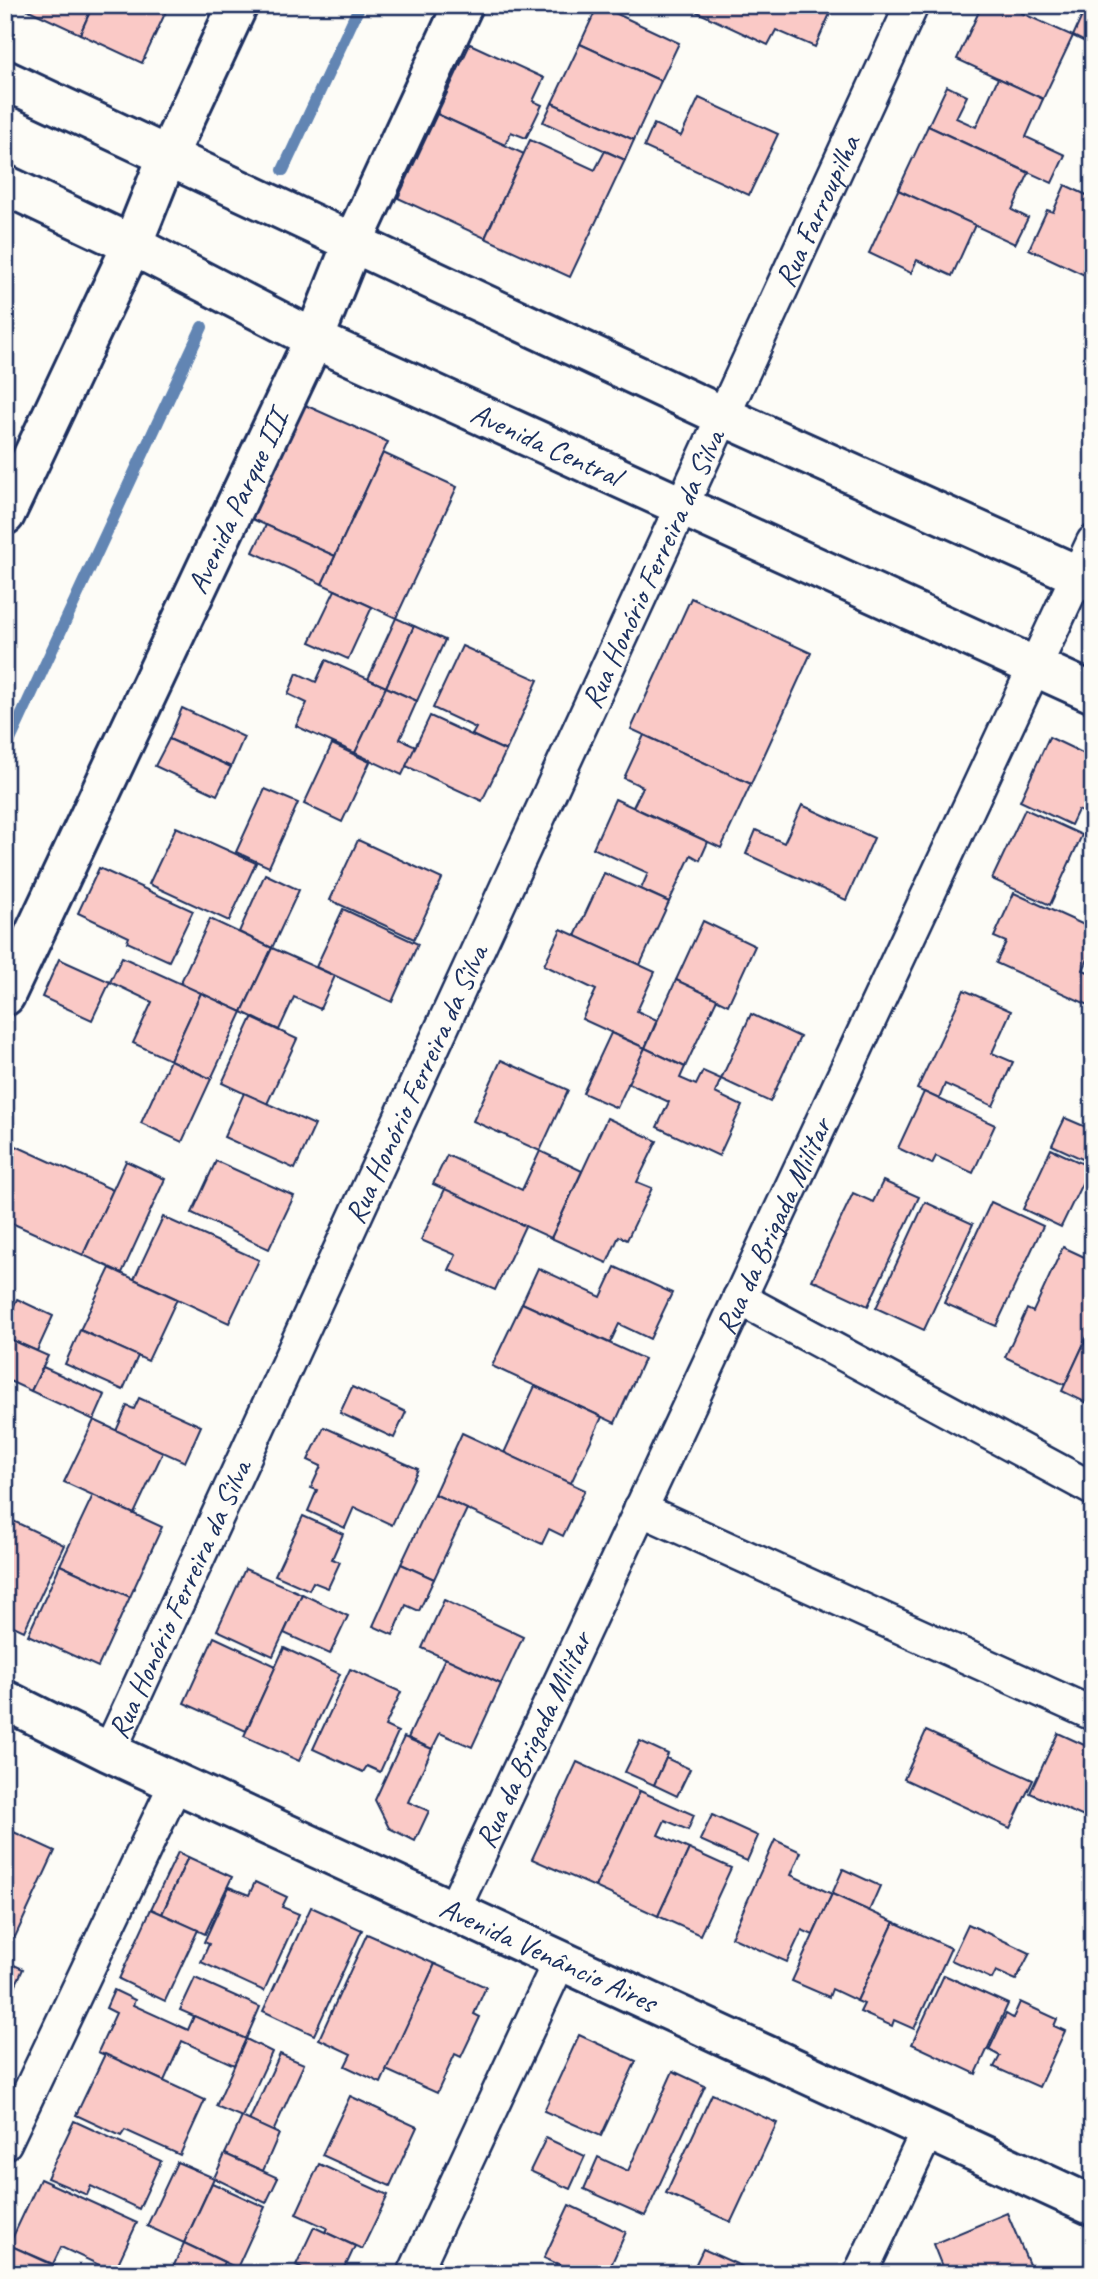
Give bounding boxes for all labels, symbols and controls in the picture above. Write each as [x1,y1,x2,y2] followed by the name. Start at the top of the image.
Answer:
[766,127,869,293] street label: Rua Farroupilha
[465,394,631,497] street label: Avenida Central
[178,399,299,600] street label: Avenida Parque III
[572,421,734,714] street label: Rua Honório Ferreira da Silva
[336,937,497,1229] street label: Rua Honório Ferreira da Silva
[706,1109,841,1340] street label: Rua da Brigada Militar
[99,1452,261,1745] street label: Rua Honório Ferreira da Silva
[466,1623,601,1854] street label: Rua da Brigada Militar
[434,1888,665,2022] street label: Avenida Venâncio Aires

